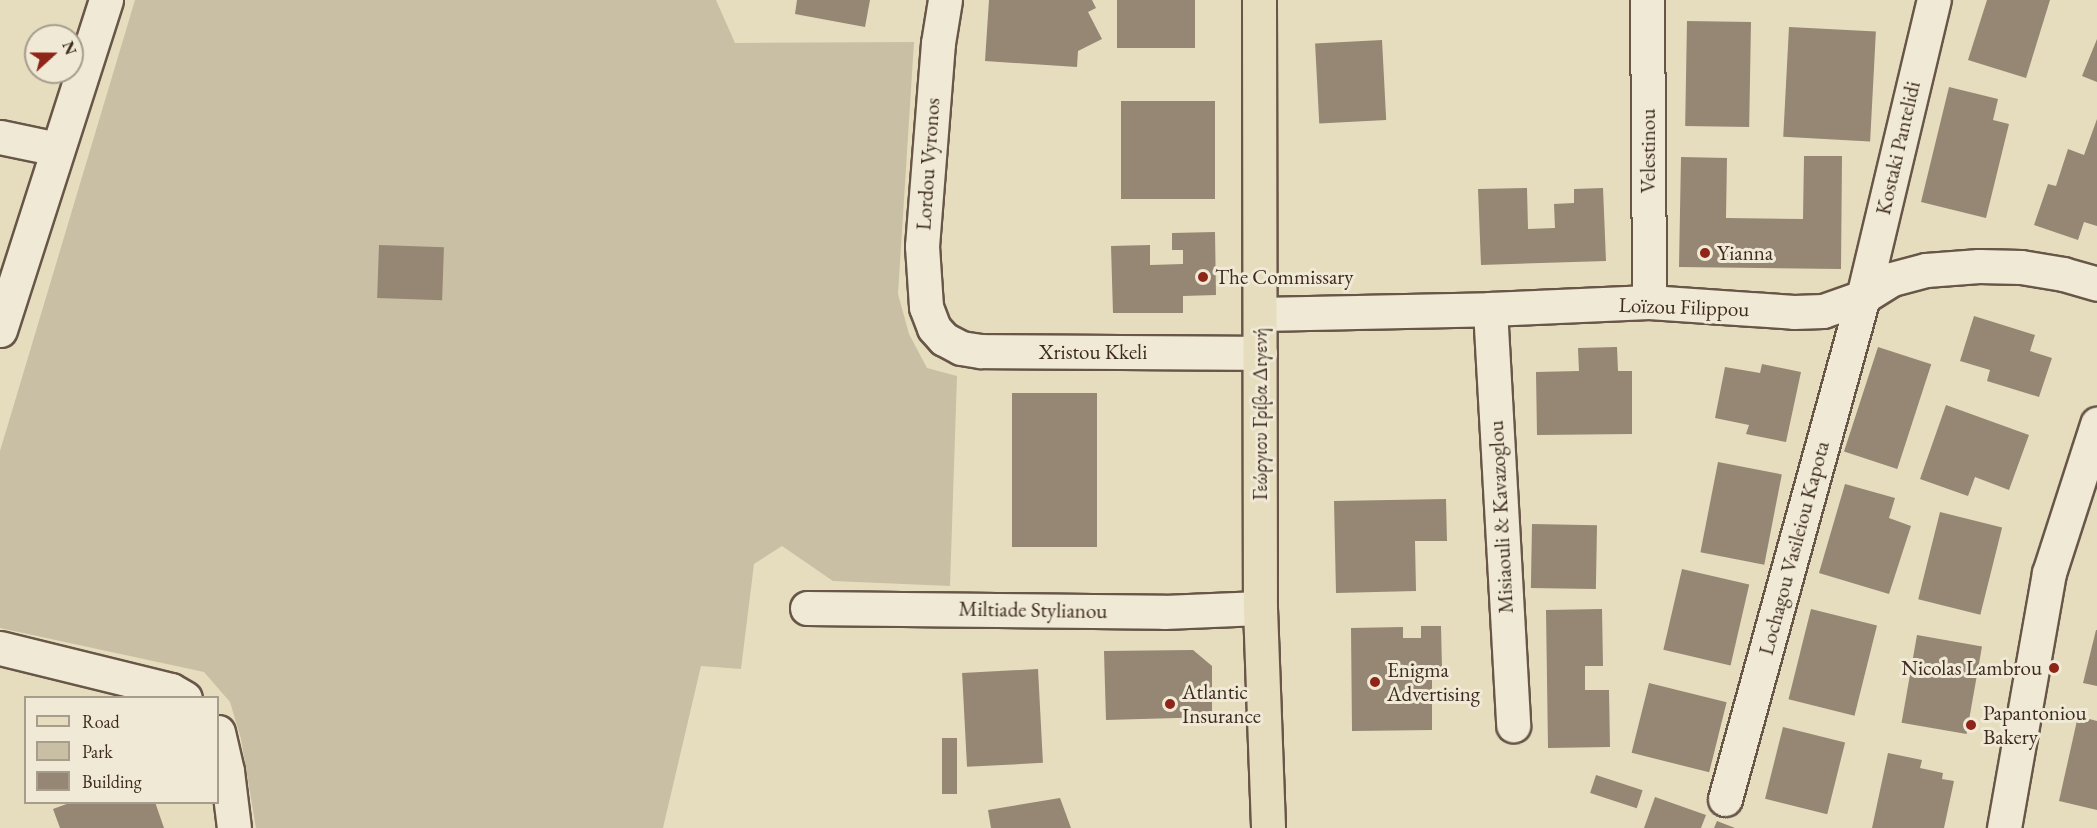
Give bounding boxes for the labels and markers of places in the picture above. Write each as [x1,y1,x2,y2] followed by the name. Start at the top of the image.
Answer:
[1717,240,1773,266] place label: Yianna
[1698,246,1712,260] marker: Yianna
[1215,264,1354,290] place label: The Commissary
[1196,270,1210,284] marker: The Commissary
[1901,655,2042,681] place label: Nicolas Lambrou
[1387,657,1480,707] place label: Enigma Advertising
[2047,661,2061,675] marker: Nicolas Lambrou
[1368,675,1382,689] marker: Enigma Advertising
[1182,679,1261,729] place label: Atlantic Insurance
[1163,697,1177,711] marker: Atlantic Insurance
[1983,700,2087,750] place label: Papantoniou Bakery
[1964,718,1978,732] marker: Papantoniou Bakery

